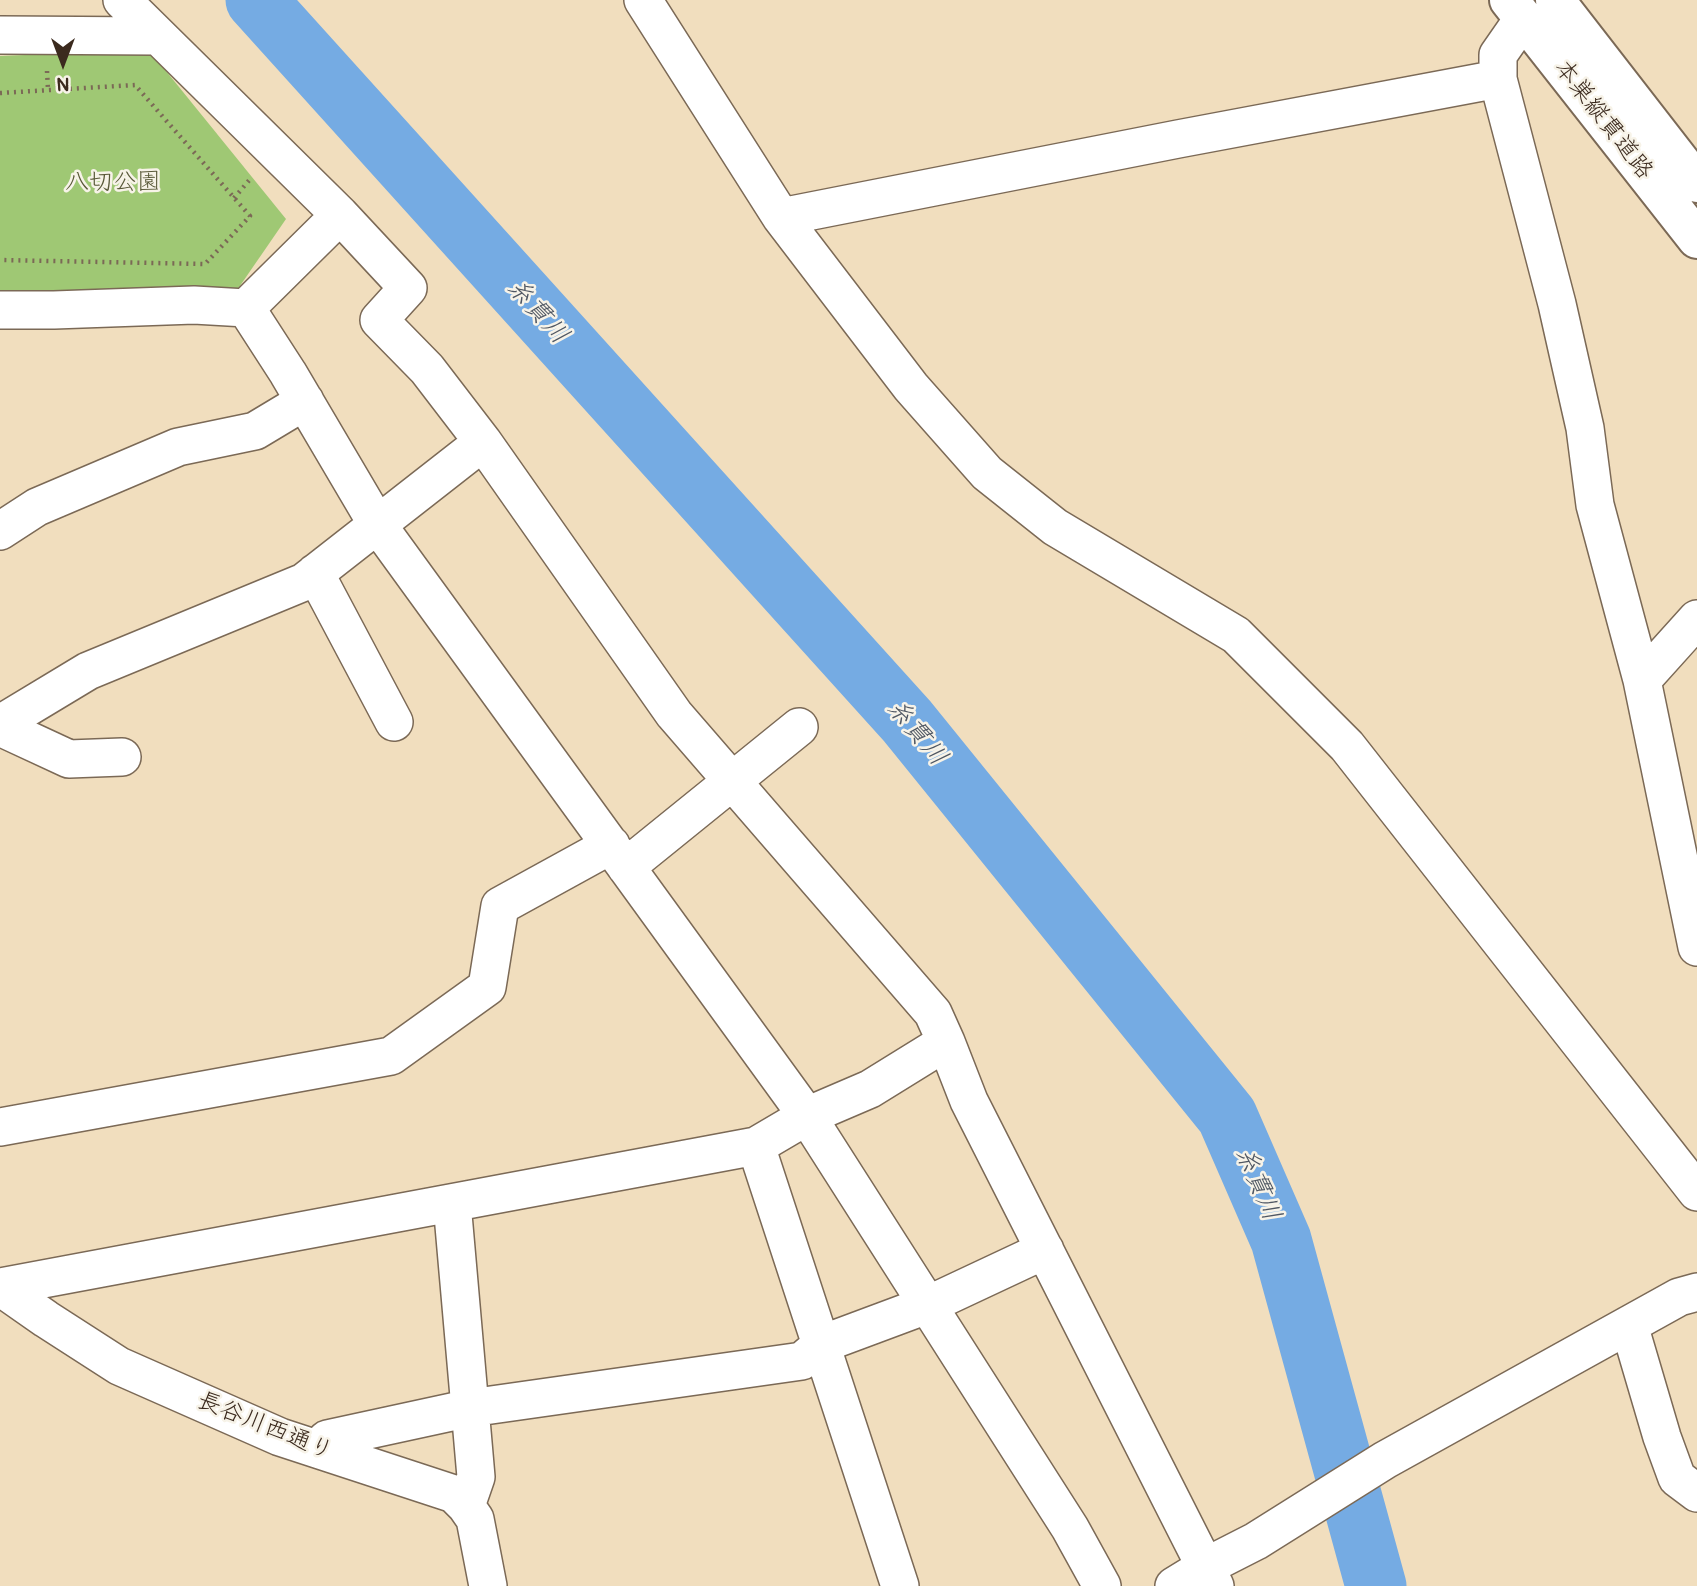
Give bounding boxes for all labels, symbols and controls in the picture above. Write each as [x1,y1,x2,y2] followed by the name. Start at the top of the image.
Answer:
[28,28,98,98] north arrow
[1547,54,1659,186] street label: 本巣縦貫道路
[57,72,69,96] text: N
[65,169,161,197] park label: 八切公園
[499,273,575,351] water label: 糸貫川
[879,693,953,773] water label: 糸貫川
[1227,1142,1287,1226] water label: 糸貫川
[193,1387,337,1467] street label: 長谷川西通り

